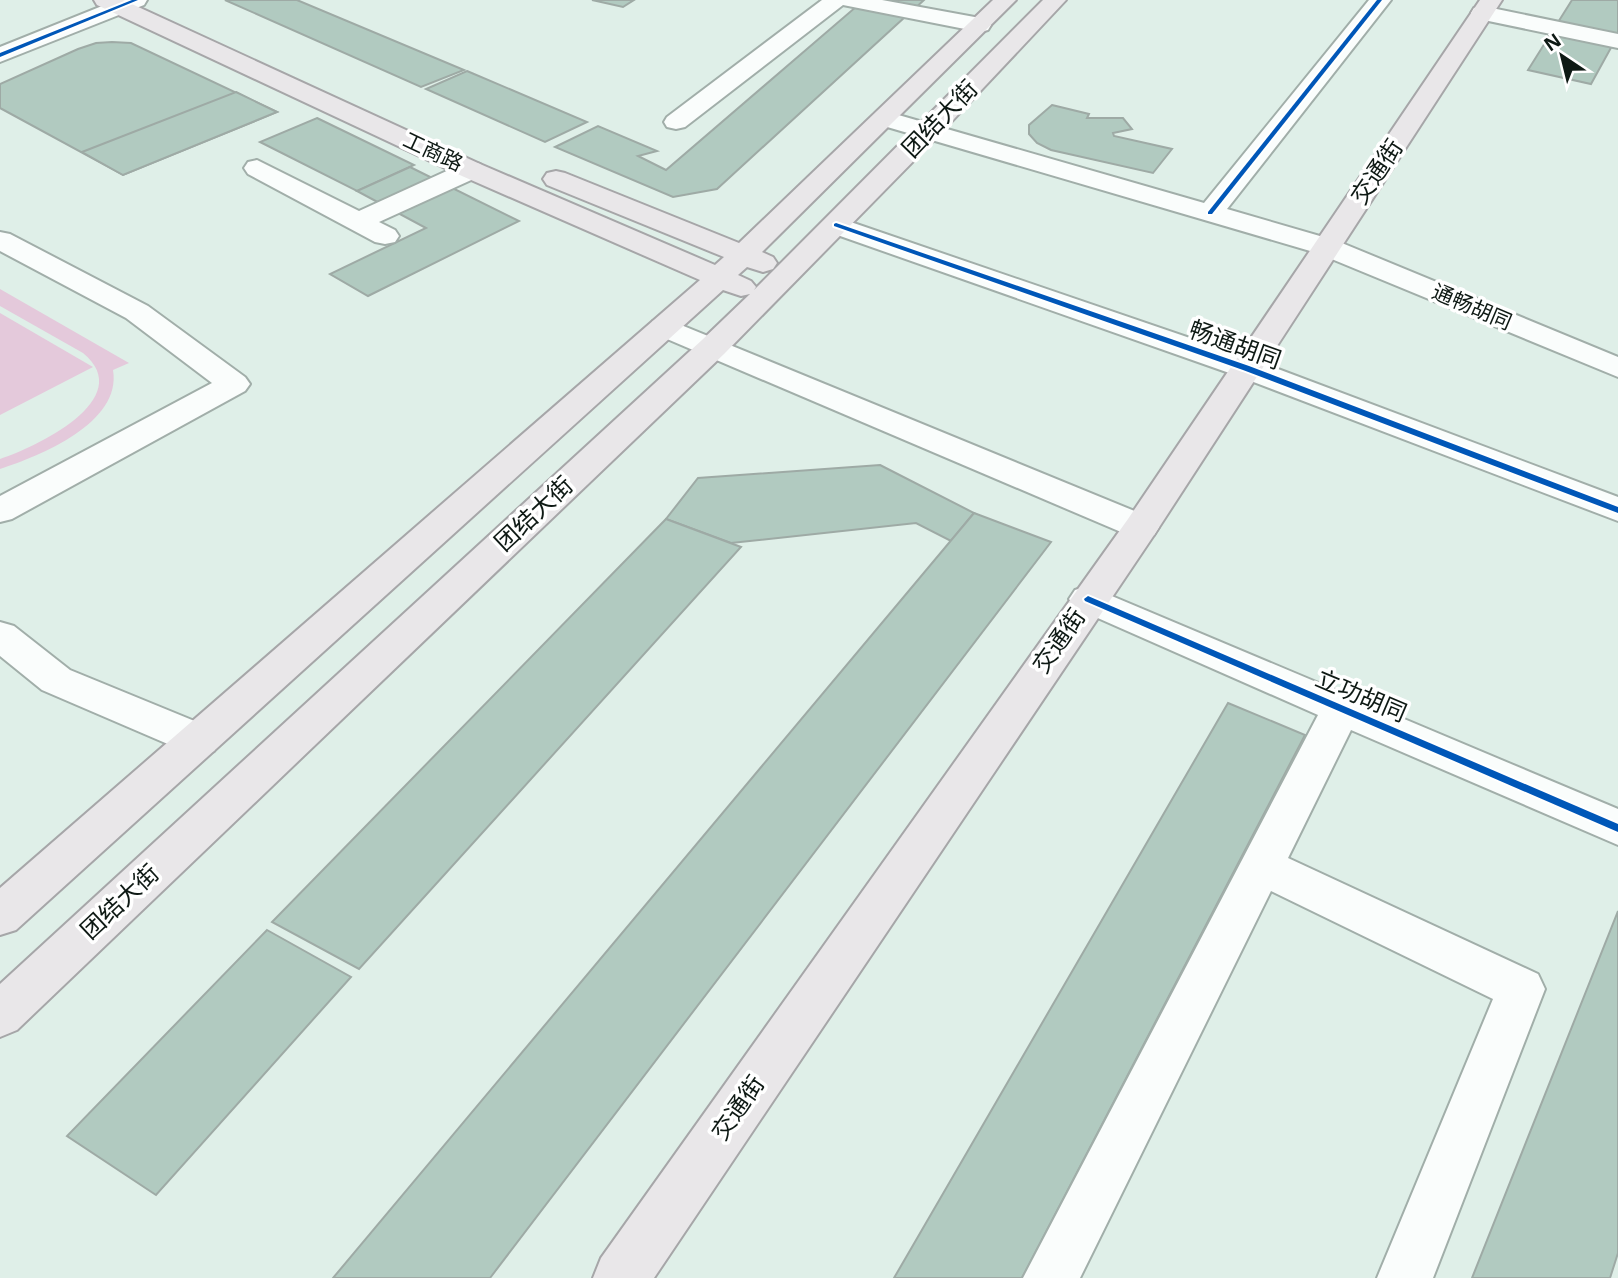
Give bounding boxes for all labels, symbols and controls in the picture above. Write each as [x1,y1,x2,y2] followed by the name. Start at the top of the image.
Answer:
[1527,21,1597,91] north arrow
[1538,27,1566,57] text: N
[894,72,984,164] street label: 团结大街
[399,125,468,177] street label: 工商路
[1342,132,1410,210] street label: 交通街
[1428,277,1517,335] street label: 通畅胡同
[1185,312,1286,376] street label: 畅通胡同
[487,468,579,558] street label: 团结大街
[1024,601,1092,679] street label: 交通街
[1311,661,1412,729] street label: 立功胡同
[73,856,165,946] street label: 团结大街
[703,1068,771,1146] street label: 交通街

